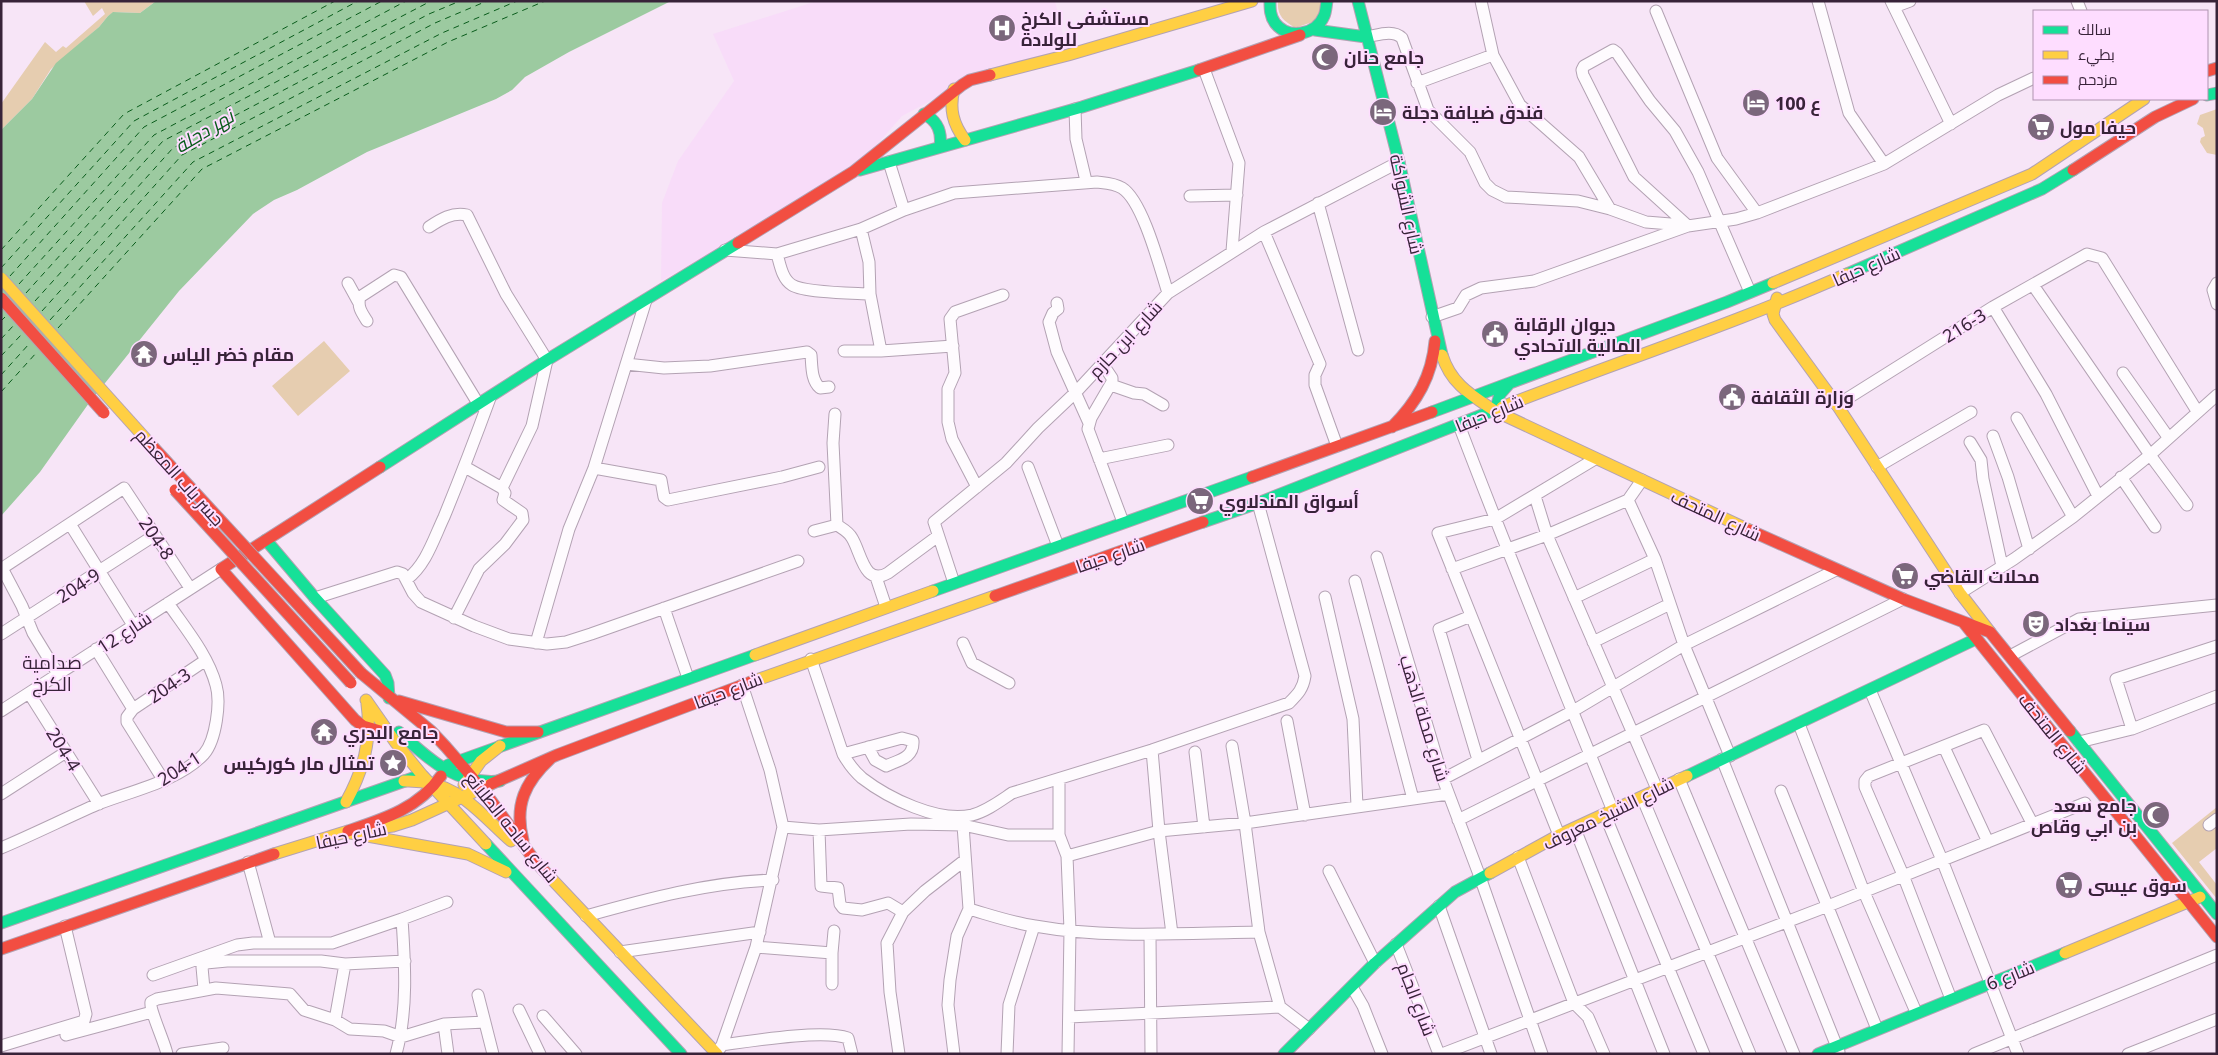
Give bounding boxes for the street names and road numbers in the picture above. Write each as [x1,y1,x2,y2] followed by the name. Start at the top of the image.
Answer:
[1384,152,1429,256] street label: شارع الشواكة
[1828,240,1904,292] street label: شارع حيفا
[1083,295,1168,384] street label: شارع ابن حازم
[1938,302,1990,348] street label: 216-3
[1451,388,1527,438] street label: شارع حيفا
[129,423,230,531] street label: جسر باب المعظم
[1667,484,1765,547] street label: شارع المتحف
[134,512,180,564] street label: 204-8
[1072,532,1148,579] street label: شارع حيفا
[52,562,104,608] street label: 204-9
[92,606,156,659] street label: شارع 12
[1393,652,1456,784] street label: شارع محلة الذهب
[143,662,195,708] street label: 204-3
[690,666,766,715] street label: شارع حيفا
[2012,688,2093,779] street label: شارع المتحف
[41,723,87,775] street label: 204-4
[153,745,205,791] street label: 204-1
[459,766,564,888] street label: شارع ساحه الطلائع
[1539,771,1678,856] street label: شارع الشيخ معروف
[313,816,389,855] street label: شارع حيفا
[1982,955,2038,996] street label: شارع 6
[1391,959,1442,1039] street label: شارع الجام

